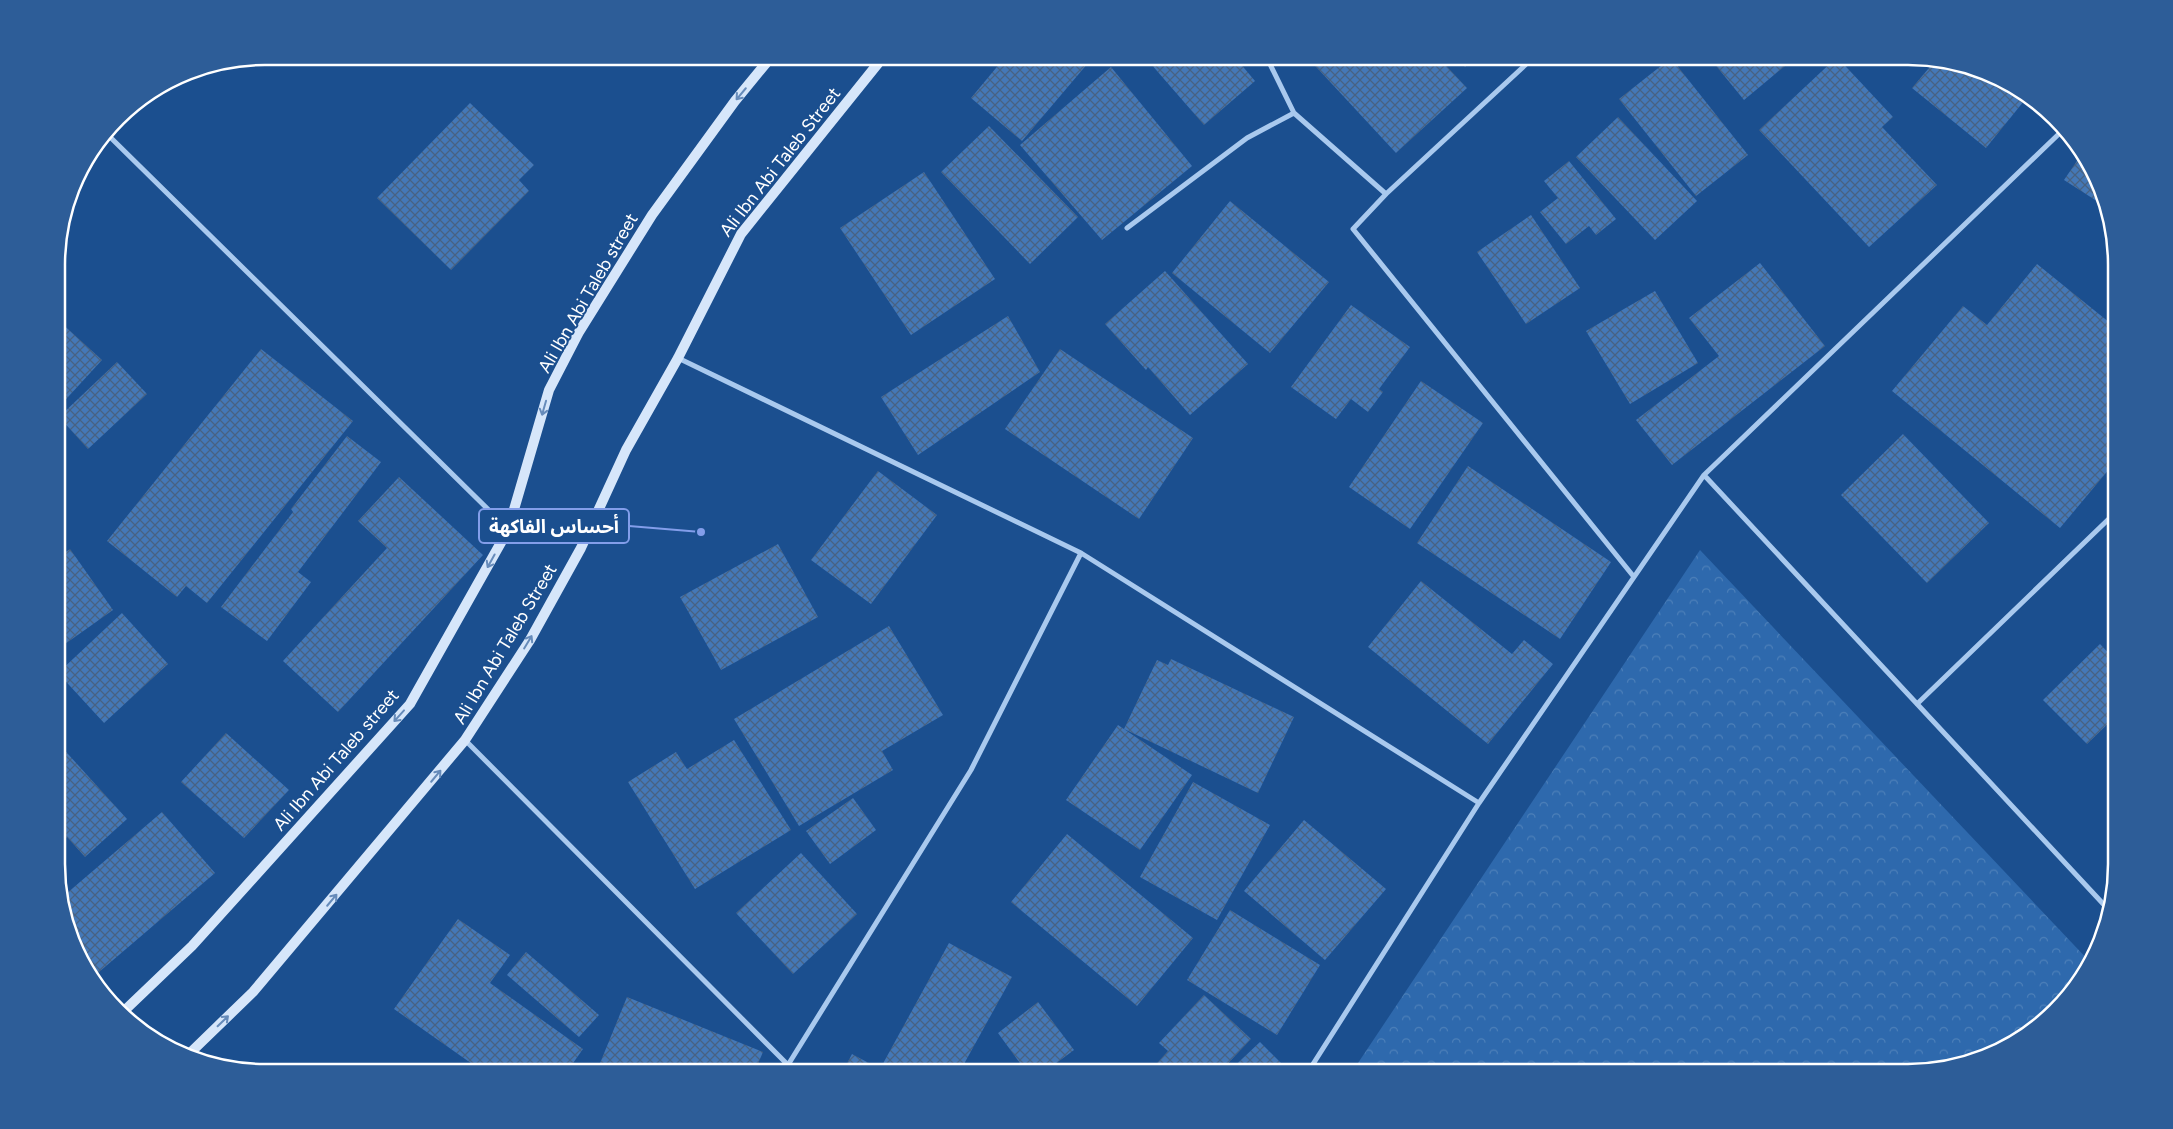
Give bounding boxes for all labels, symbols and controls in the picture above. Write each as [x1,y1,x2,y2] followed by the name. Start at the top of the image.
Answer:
[715,83,845,241] street label: Ali Ibn Abi Taleb Street
[735,87,746,100] one-way arrow
[533,209,643,377] street label: Ali Ibn Abi Taleb street
[539,400,549,416] one-way arrow
[479,509,629,543] callout: أحساس الفاكهة
[489,513,619,538] text: أحساس الفاكهة
[485,553,495,568] one-way arrow
[448,560,562,728] street label: Ali Ibn Abi Taleb Street
[524,636,534,650] one-way arrow
[268,685,404,835] street label: Ali Ibn Abi Taleb street
[393,709,405,722] one-way arrow
[430,769,442,782] one-way arrow
[326,894,337,907] one-way arrow
[217,1015,229,1027] one-way arrow

